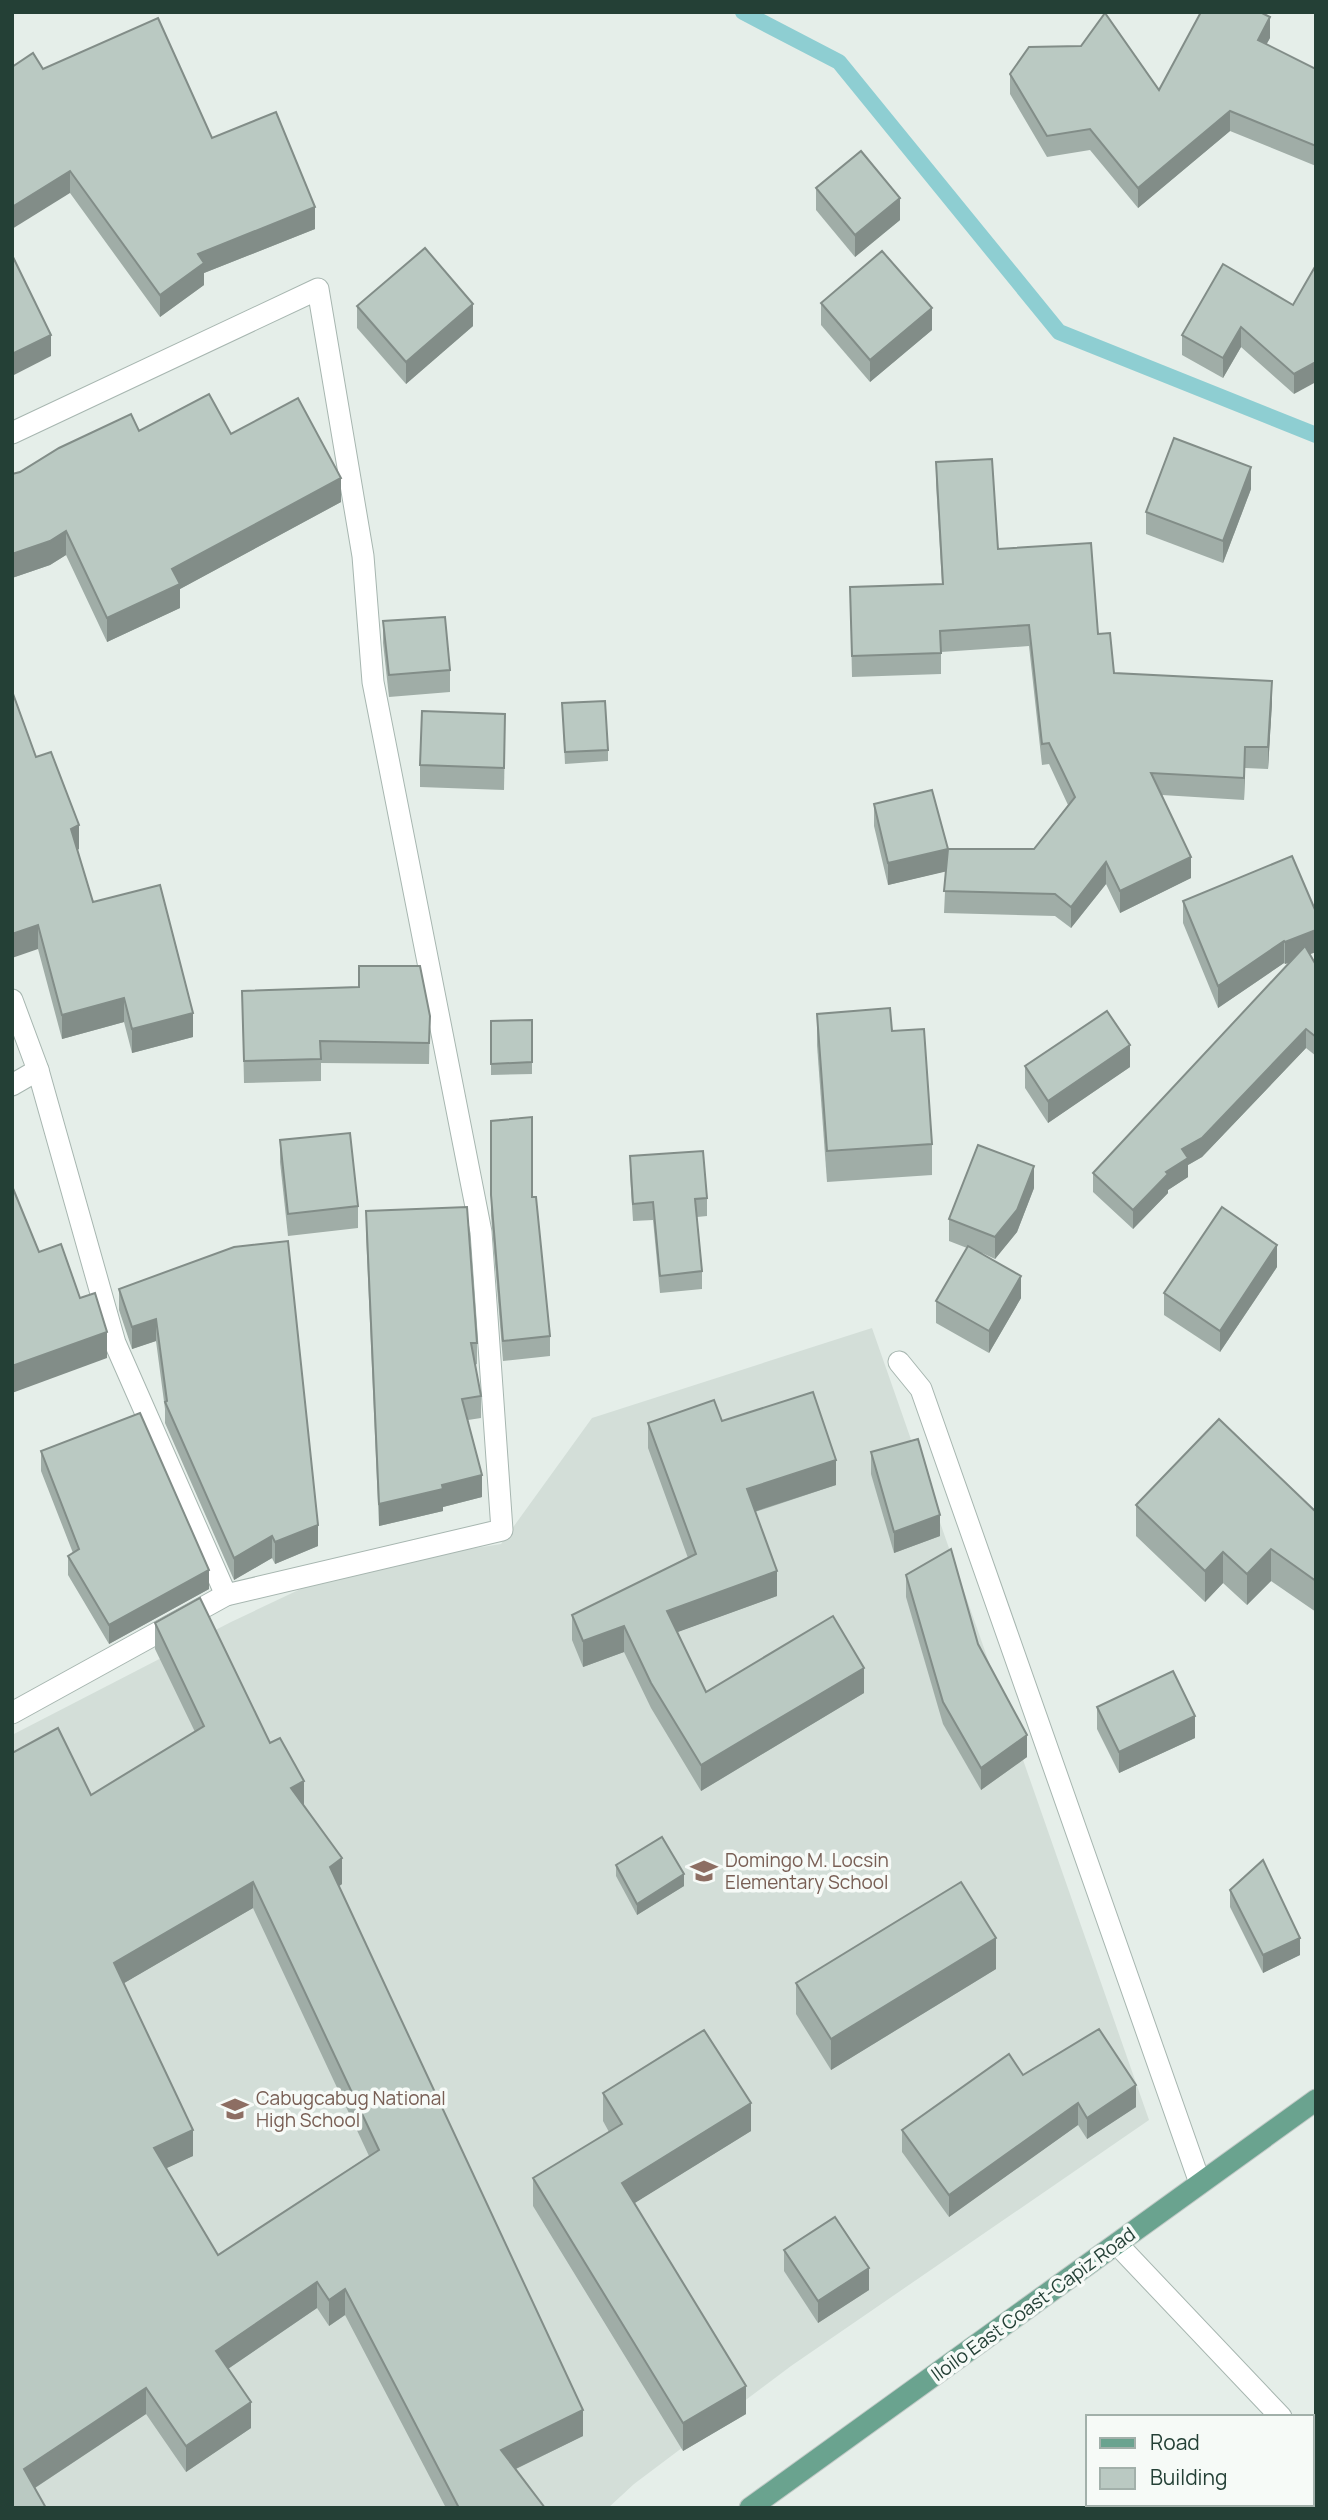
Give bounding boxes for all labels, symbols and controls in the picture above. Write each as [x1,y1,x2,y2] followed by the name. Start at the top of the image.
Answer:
[725,1847,889,1895] place label: Domingo M. Locsin Elementary School
[689,1856,719,1886] school or university icon: Domingo M. Locsin Elementary School
[256,2085,446,2133] place label: Cabugcabug National High School
[220,2094,250,2124] school or university icon: Cabugcabug National High School
[926,2221,1140,2387] street label: Iloilo East Coast-Capiz Road
[1086,2415,1314,2506] legend
[1150,2428,1200,2456] text: Road
[1150,2463,1227,2491] text: Building

